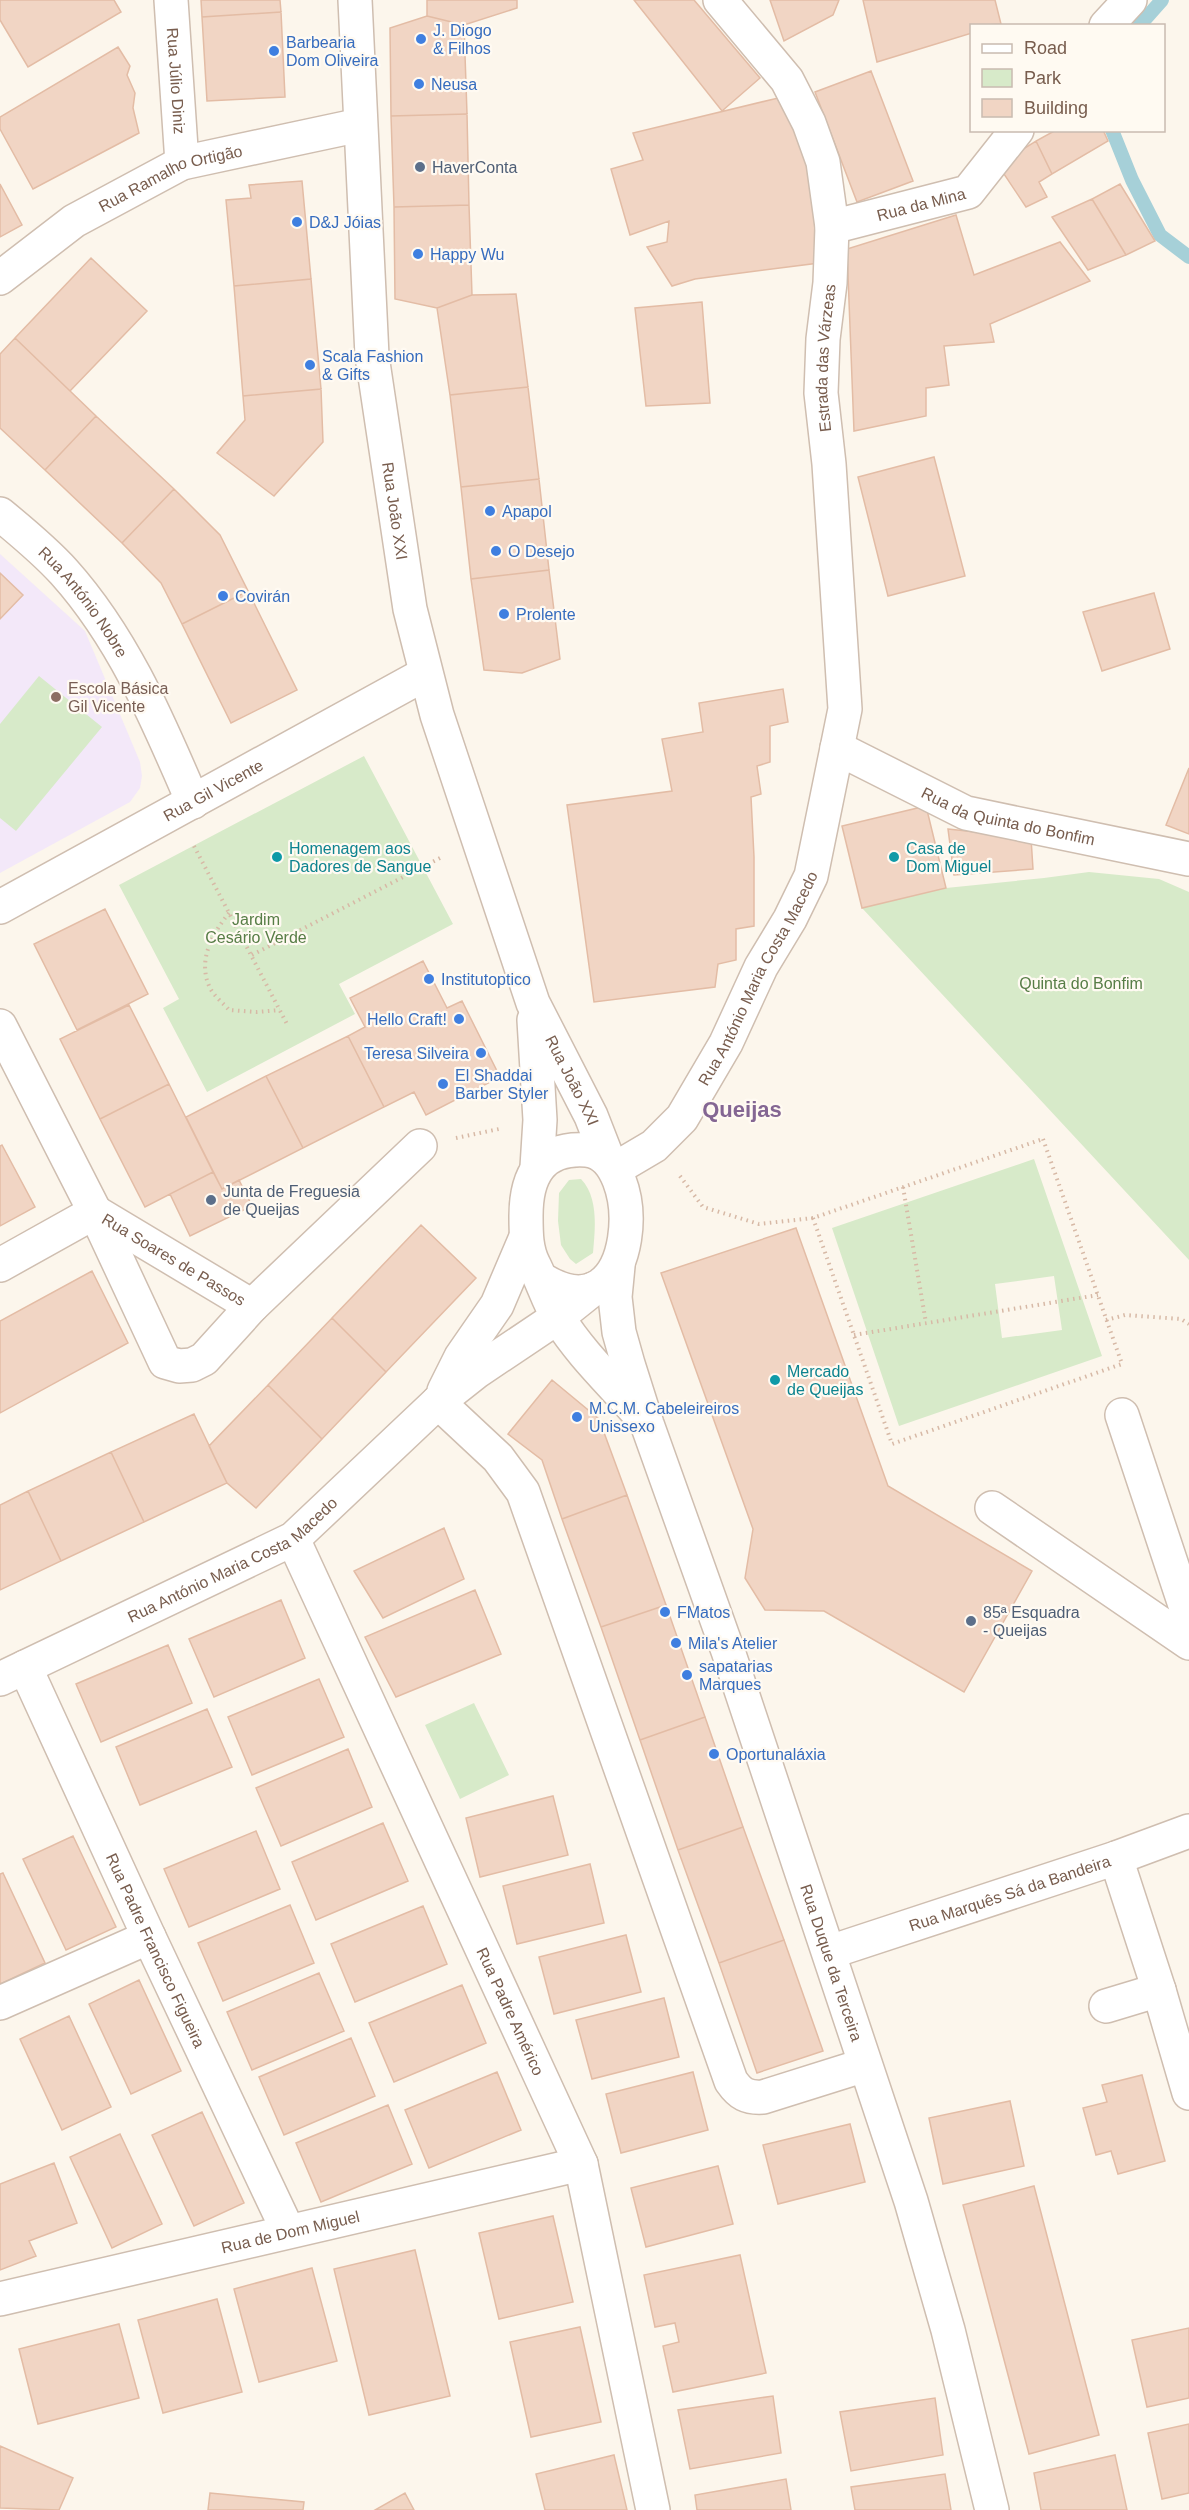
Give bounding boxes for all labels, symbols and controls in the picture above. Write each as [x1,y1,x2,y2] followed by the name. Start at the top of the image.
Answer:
[433,22,492,57] place label: J. Diogo & Filhos
[970,24,1165,132] legend
[164,27,188,135] street label: Rua Júlio Diniz
[414,32,428,46] marker: J. Diogo & Filhos
[286,34,379,69] place label: Barbearia Dom Oliveira
[1024,38,1067,58] text: Road
[267,44,281,58] marker: Barbearia Dom Oliveira
[1024,68,1062,88] text: Park
[431,76,477,93] place label: Neusa
[412,77,426,91] marker: Neusa
[1024,98,1088,118] text: Building
[96,142,244,215] street label: Rua Ramalho Ortigão
[432,159,517,176] place label: HaverConta
[413,160,427,174] marker: HaverConta
[875,185,967,224] street label: Rua da Mina
[309,214,381,231] place label: D&J Jóias
[290,215,304,229] marker: D&J Jóias
[430,246,504,263] place label: Happy Wu
[411,247,425,261] marker: Happy Wu
[813,283,839,433] street label: Estrada das Várzeas
[322,348,423,383] place label: Scala Fashion & Gifts
[303,358,317,372] marker: Scala Fashion & Gifts
[379,461,411,561] street label: Rua João XXI
[502,503,552,520] place label: Apapol
[483,504,497,518] marker: Apapol
[35,543,131,661] street label: Rua António Nobre
[508,543,575,560] place label: O Desejo
[489,544,503,558] marker: O Desejo
[235,588,290,605] place label: Covirán
[216,589,230,603] marker: Covirán
[516,606,576,623] place label: Prolente
[497,607,511,621] marker: Prolente
[68,680,169,715] place label: Escola Básica Gil Vicente
[49,690,63,704] marker: Escola Básica Gil Vicente
[161,756,266,825] street label: Rua Gil Vicente
[919,784,1096,848] street label: Rua da Quinta do Bonfim
[289,840,431,875] place label: Homenagem aos Dadores de Sangue
[906,840,991,875] place label: Casa de Dom Miguel
[270,850,284,864] marker: Homenagem aos Dadores de Sangue
[887,850,901,864] marker: Casa de Dom Miguel
[695,869,821,1089] street label: Rua António Maria Costa Macedo
[205,911,307,946] park label: Jardim Cesário Verde
[441,971,531,988] place label: Institutoptico
[422,972,436,986] marker: Institutoptico
[1019,975,1143,992] park label: Quinta do Bonfim
[367,1011,447,1028] place label: Hello Craft!
[452,1012,466,1026] marker: Hello Craft!
[542,1033,602,1128] street label: Rua João XXI
[364,1045,469,1062] place label: Teresa Silveira
[474,1046,488,1060] marker: Teresa Silveira
[455,1067,549,1102] place label: El Shaddai Barber Styler
[436,1077,450,1091] marker: El Shaddai Barber Styler
[702,1097,782,1122] district label: Queijas
[223,1183,360,1218] place label: Junta de Freguesia de Queijas
[204,1193,218,1207] marker: Junta de Freguesia de Queijas
[99,1210,248,1309] street label: Rua Soares de Passos
[787,1363,864,1398] place label: Mercado de Queijas
[768,1373,782,1387] marker: Mercado de Queijas
[589,1400,739,1435] place label: M.C.M. Cabeleireiros Unissexo
[570,1410,584,1424] marker: M.C.M. Cabeleireiros Unissexo
[125,1494,341,1626] street label: Rua António Maria Costa Macedo
[677,1604,730,1621] place label: FMatos
[983,1604,1080,1639] place label: 85ª Esquadra - Queijas
[658,1605,672,1619] marker: FMatos
[964,1614,978,1628] marker: 85ª Esquadra - Queijas
[688,1635,778,1652] place label: Mila's Atelier
[669,1636,683,1650] marker: Mila's Atelier
[699,1658,773,1693] place label: sapatarias Marques
[680,1668,694,1682] marker: sapatarias Marques
[726,1746,826,1763] place label: Oportunaláxia
[707,1747,721,1761] marker: Oportunaláxia
[103,1851,208,2051] street label: Rua Padre Francisco Figueira
[907,1852,1113,1934] street label: Rua Marquês Sá da Bandeira
[797,1882,865,2044] street label: Rua Duque da Terceira
[473,1945,547,2078] street label: Rua Padre Américo
[220,2208,361,2256] street label: Rua de Dom Miguel

